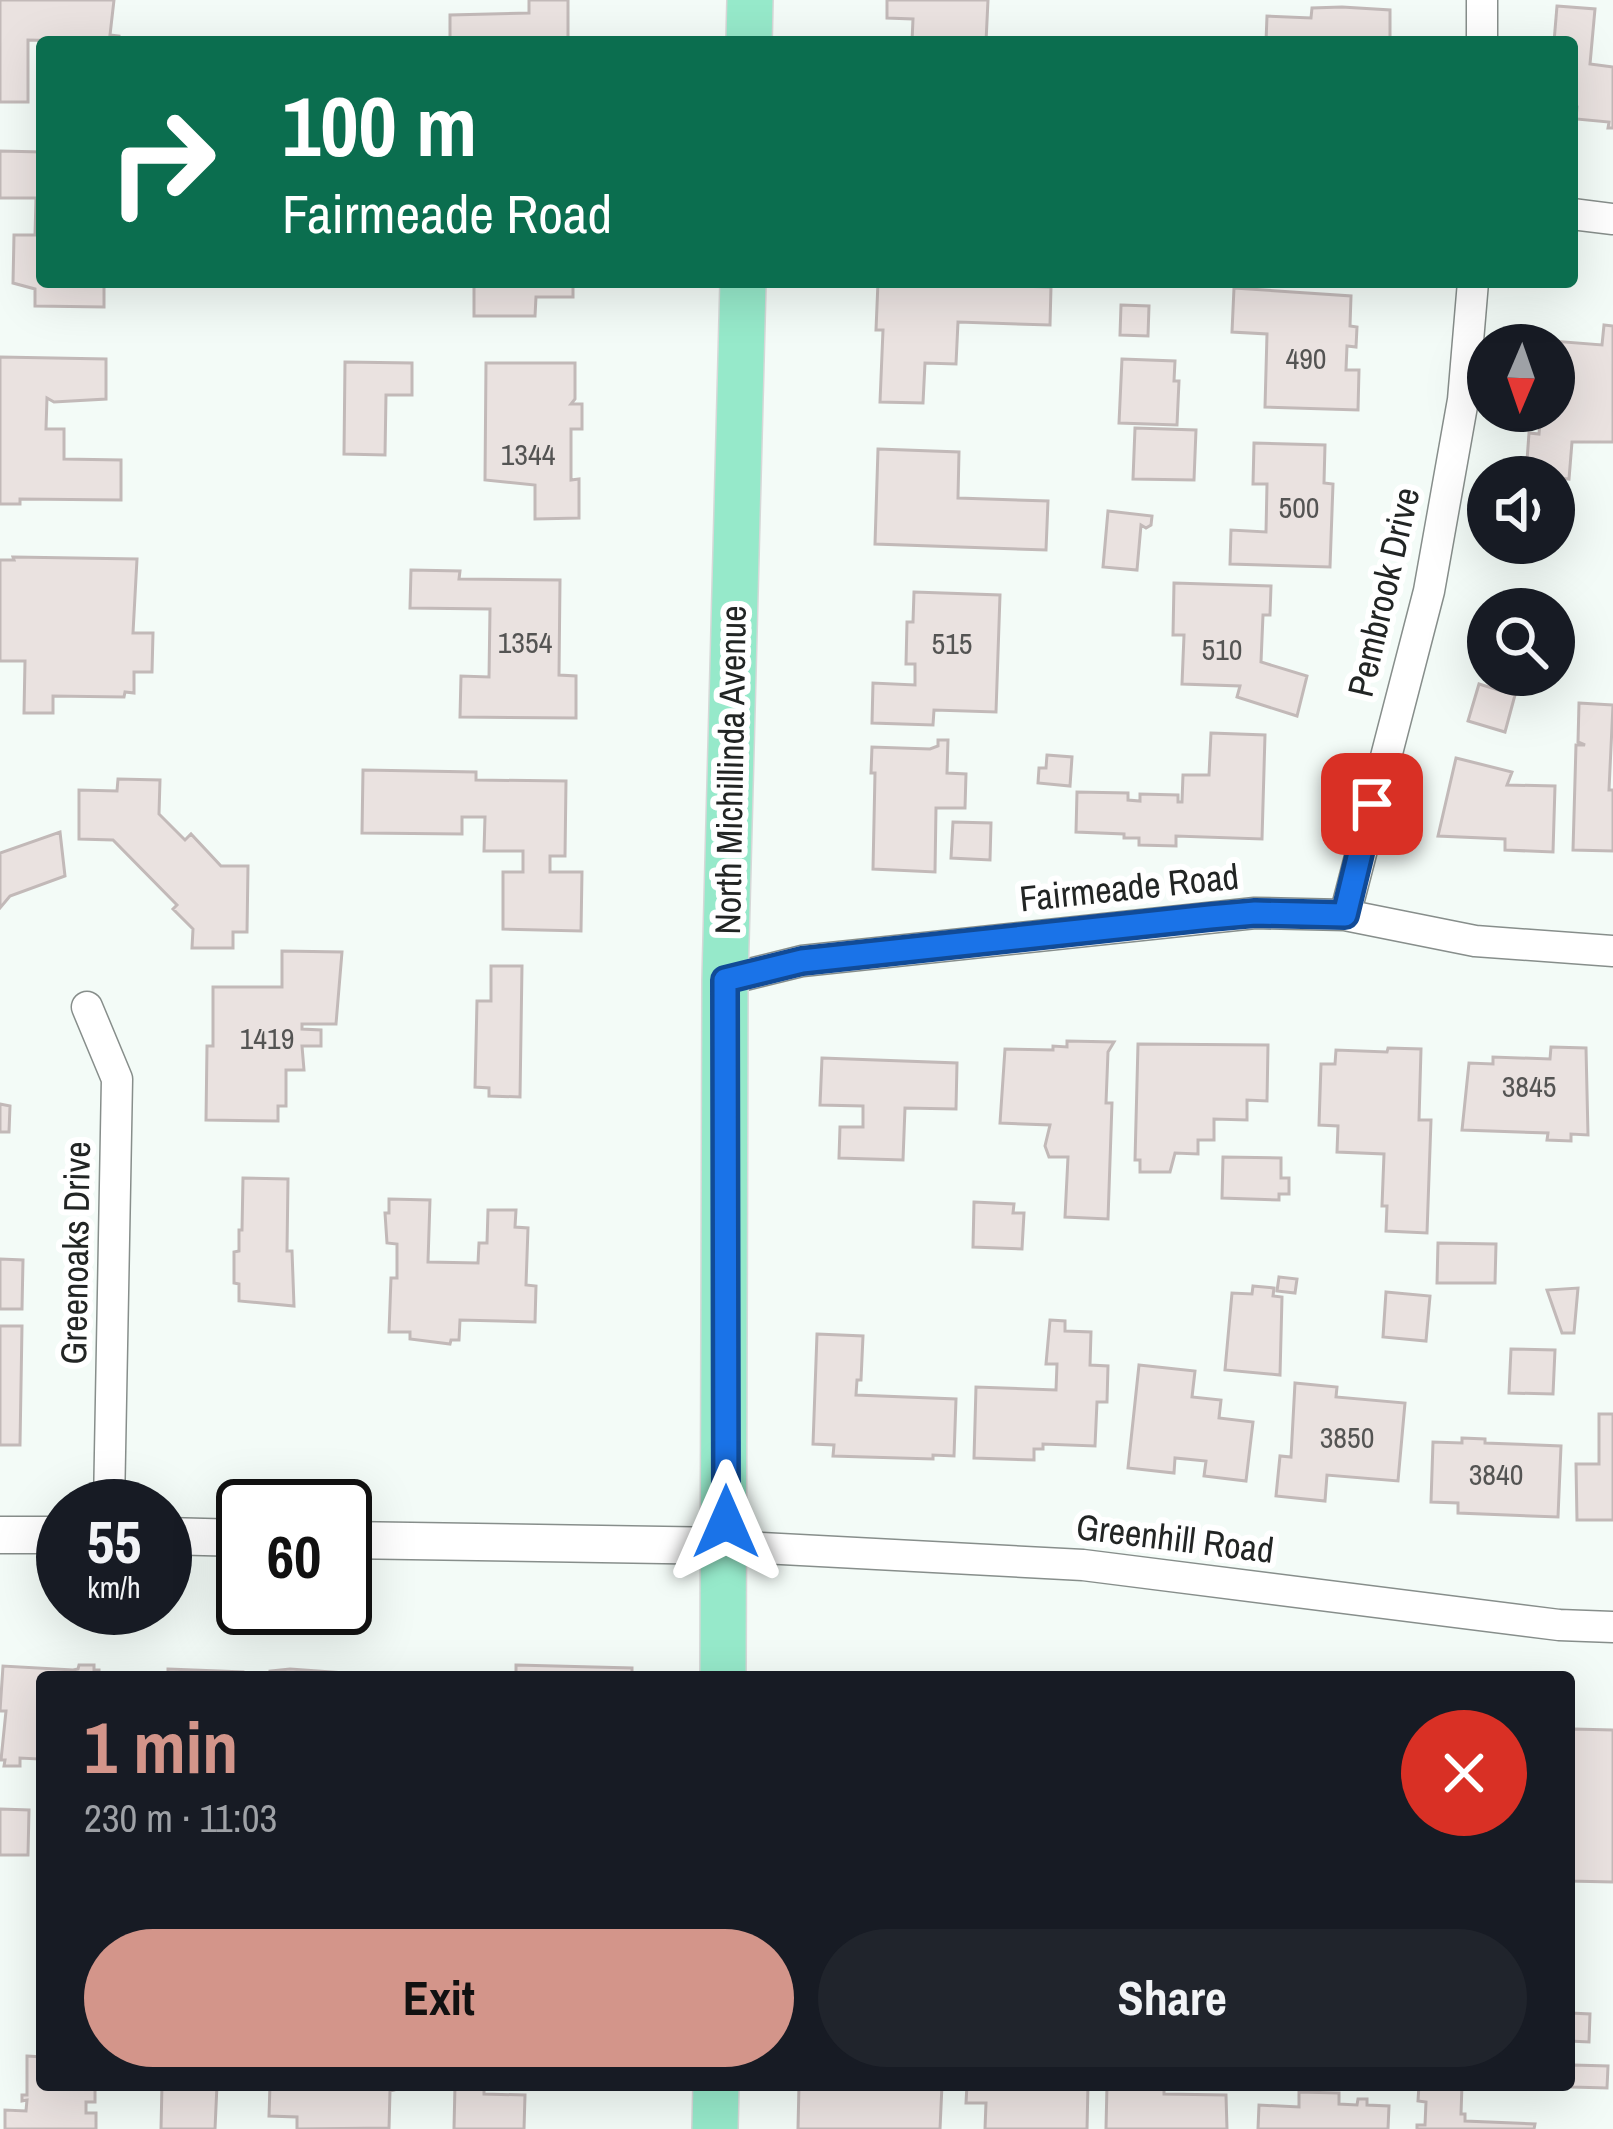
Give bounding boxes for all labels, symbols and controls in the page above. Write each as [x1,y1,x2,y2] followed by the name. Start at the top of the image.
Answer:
[282,69,477,182] text: 100 m
[84,84,240,240] icon: right
[282,177,612,250] text: Fairmeade Road
[1467,324,1575,432] north arrow
[1467,324,1575,696] map controls
[1285,338,1327,378] house number: 490
[501,434,556,474] house number: 1344
[1467,456,1575,564] button: sound
[1336,483,1430,701] street label: Pembrook Drive
[1278,487,1320,527] house number: 500
[1467,588,1575,696] button: search
[703,605,757,935] street label: North Michillinda Avenue
[498,622,553,662] house number: 1354
[931,623,973,663] house number: 515
[1201,629,1243,669] house number: 510
[1321,753,1423,855] pin
[1339,771,1405,837] icon: arrive
[1017,852,1241,922] street label: Fairmeade Road
[240,1018,294,1058] house number: 1419
[1502,1066,1556,1106] house number: 3845
[49,1141,101,1365] street label: Greenoaks Drive
[1320,1417,1374,1457] house number: 3850
[1469,1454,1523,1494] house number: 3840
[663,1459,789,1585] position arrow
[216,1479,372,1635] speed limit sign: 60
[87,1501,141,1582] text: 55
[1074,1502,1276,1574] street label: Greenhill Road
[87,1567,141,1607] text: km/h
[84,1698,238,1795] text: 1 min
[1401,1710,1527,1836] button: close
[84,1792,277,1844] text: 230 m · 11:03
[84,1929,794,2067] button: Exit
[818,1929,1527,2067] button: Share

